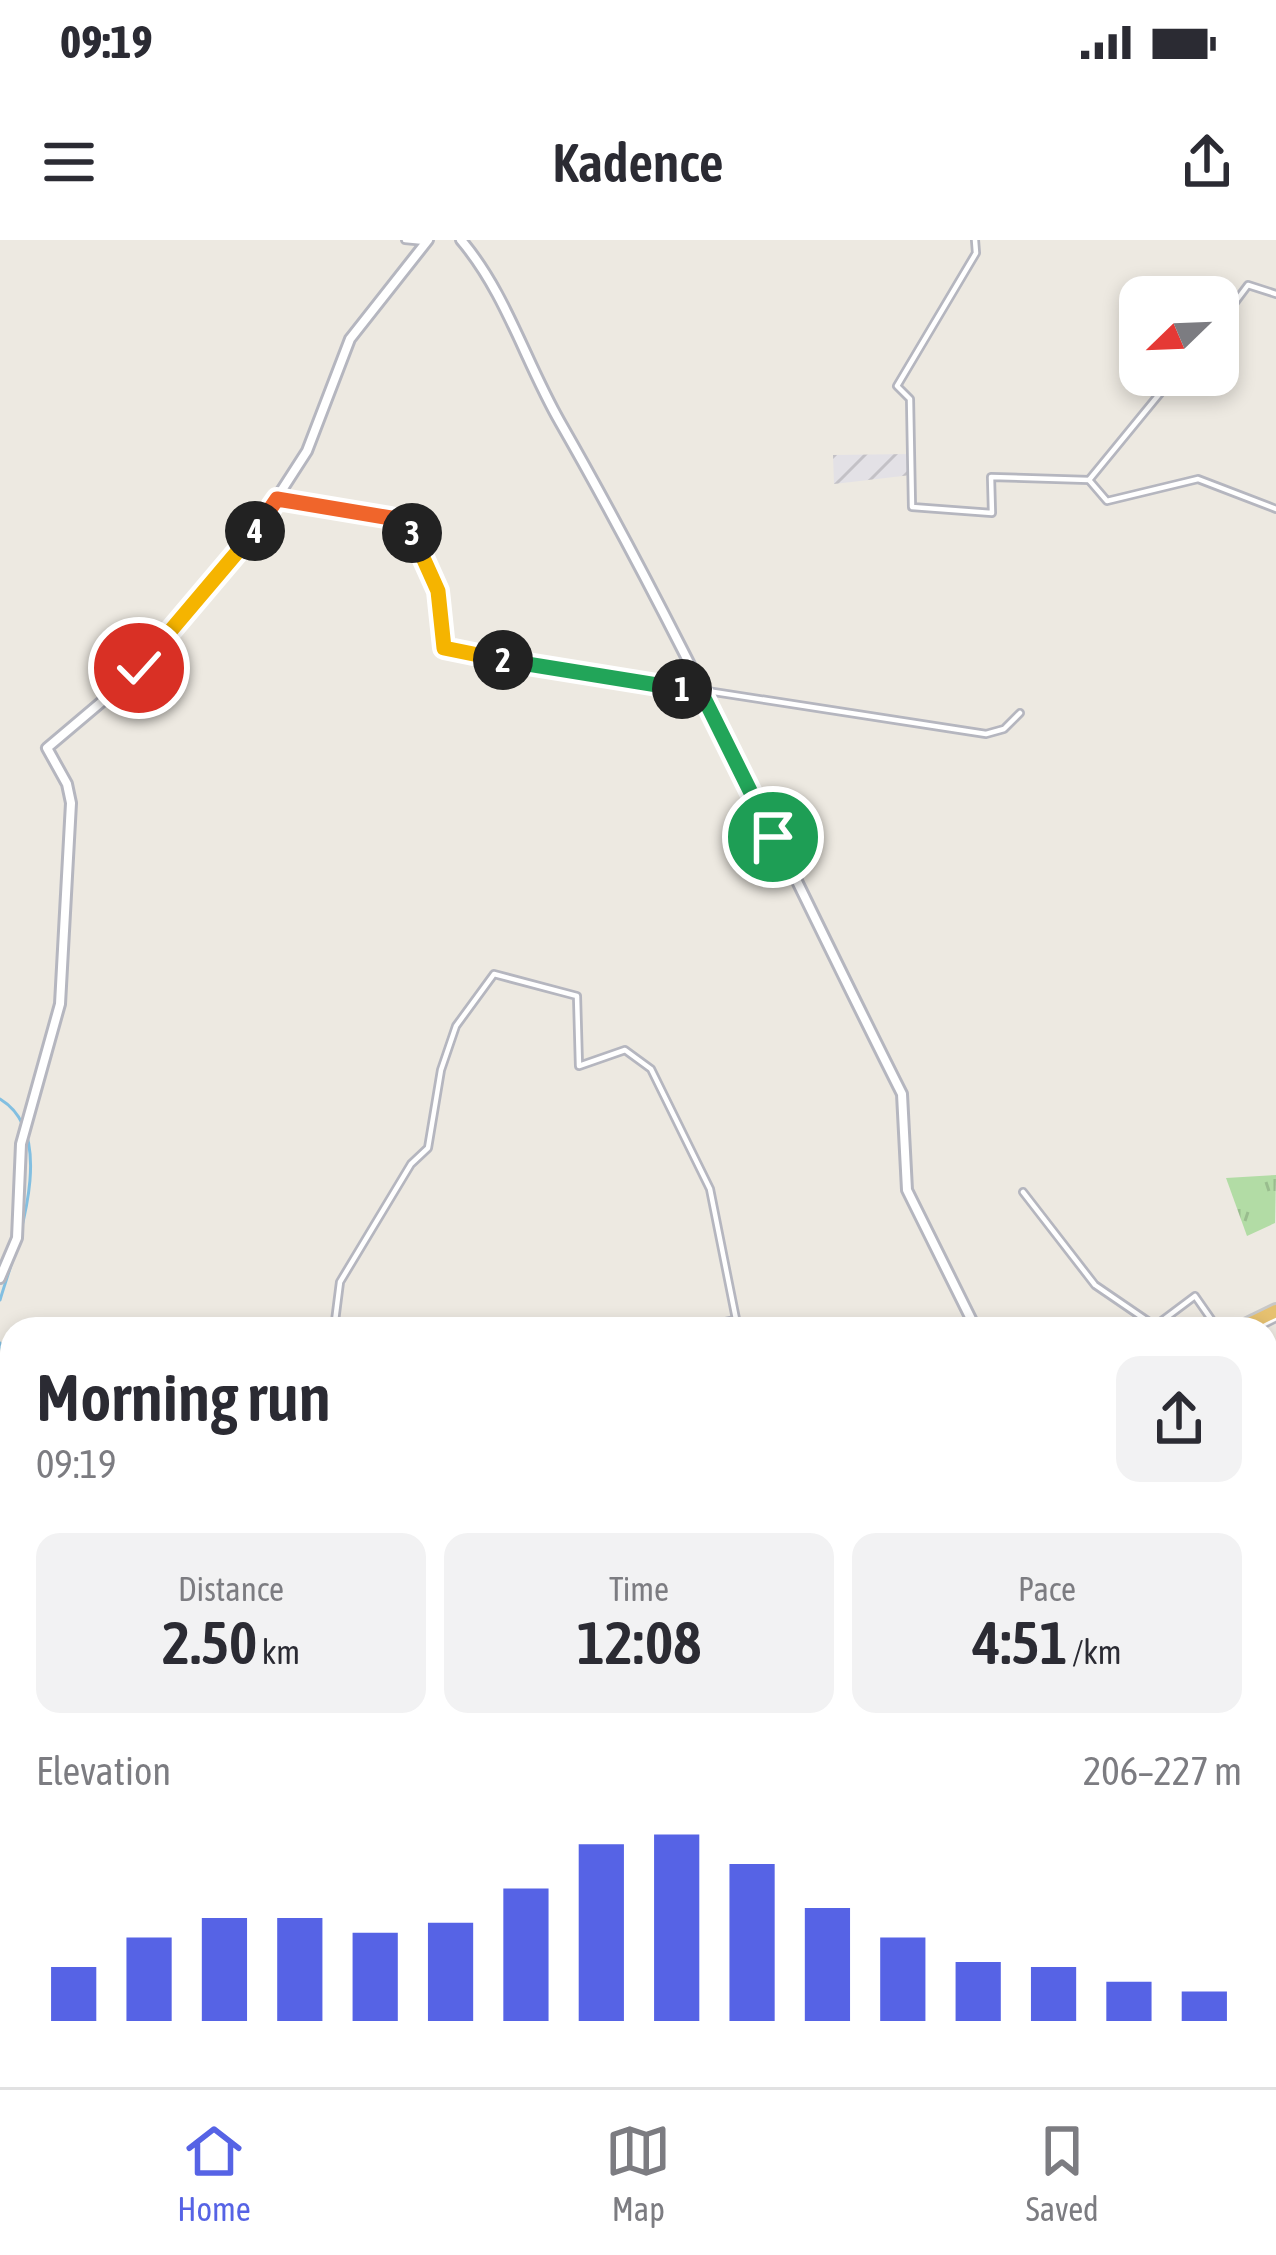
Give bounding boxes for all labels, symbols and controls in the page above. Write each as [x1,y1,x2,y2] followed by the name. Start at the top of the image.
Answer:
[60,16,153,68] text: 09:19
[36,129,102,195] icon: menu
[1174,129,1240,195] icon: share
[552,132,724,193] text: Kadence
[1119,276,1239,396] north arrow
[1119,276,1239,396] map controls
[225,501,285,561] pin: 4
[382,503,442,563] pin: 3
[247,512,263,550] text: 4
[404,514,420,552] text: 3
[88,617,190,719] pin
[473,630,533,690] pin: 2
[106,635,172,701] icon: check
[495,641,511,679] text: 2
[652,659,712,719] pin: 1
[674,670,690,708] text: 1
[722,786,824,888] pin
[740,804,806,870] icon: arrive
[1116,1356,1242,1482] button: share
[36,1359,331,1435] text: Morning run
[36,1442,116,1486] text: 09:19
[178,1570,284,1608] text: Distance
[609,1570,669,1608] text: Time
[1018,1570,1076,1608] text: Pace
[162,1608,257,1677] text: 2.50
[577,1608,701,1677] text: 12:08
[972,1608,1068,1677] text: 4:51
[257,1633,300,1671] text: km
[1068,1633,1122,1671] text: /km
[36,1749,171,1793] text: Elevation
[1083,1749,1242,1793] text: 206–227 m
[177,2118,251,2228] tab: Home
[605,2118,671,2228] tab: Map
[1026,2118,1099,2228] tab: Saved

